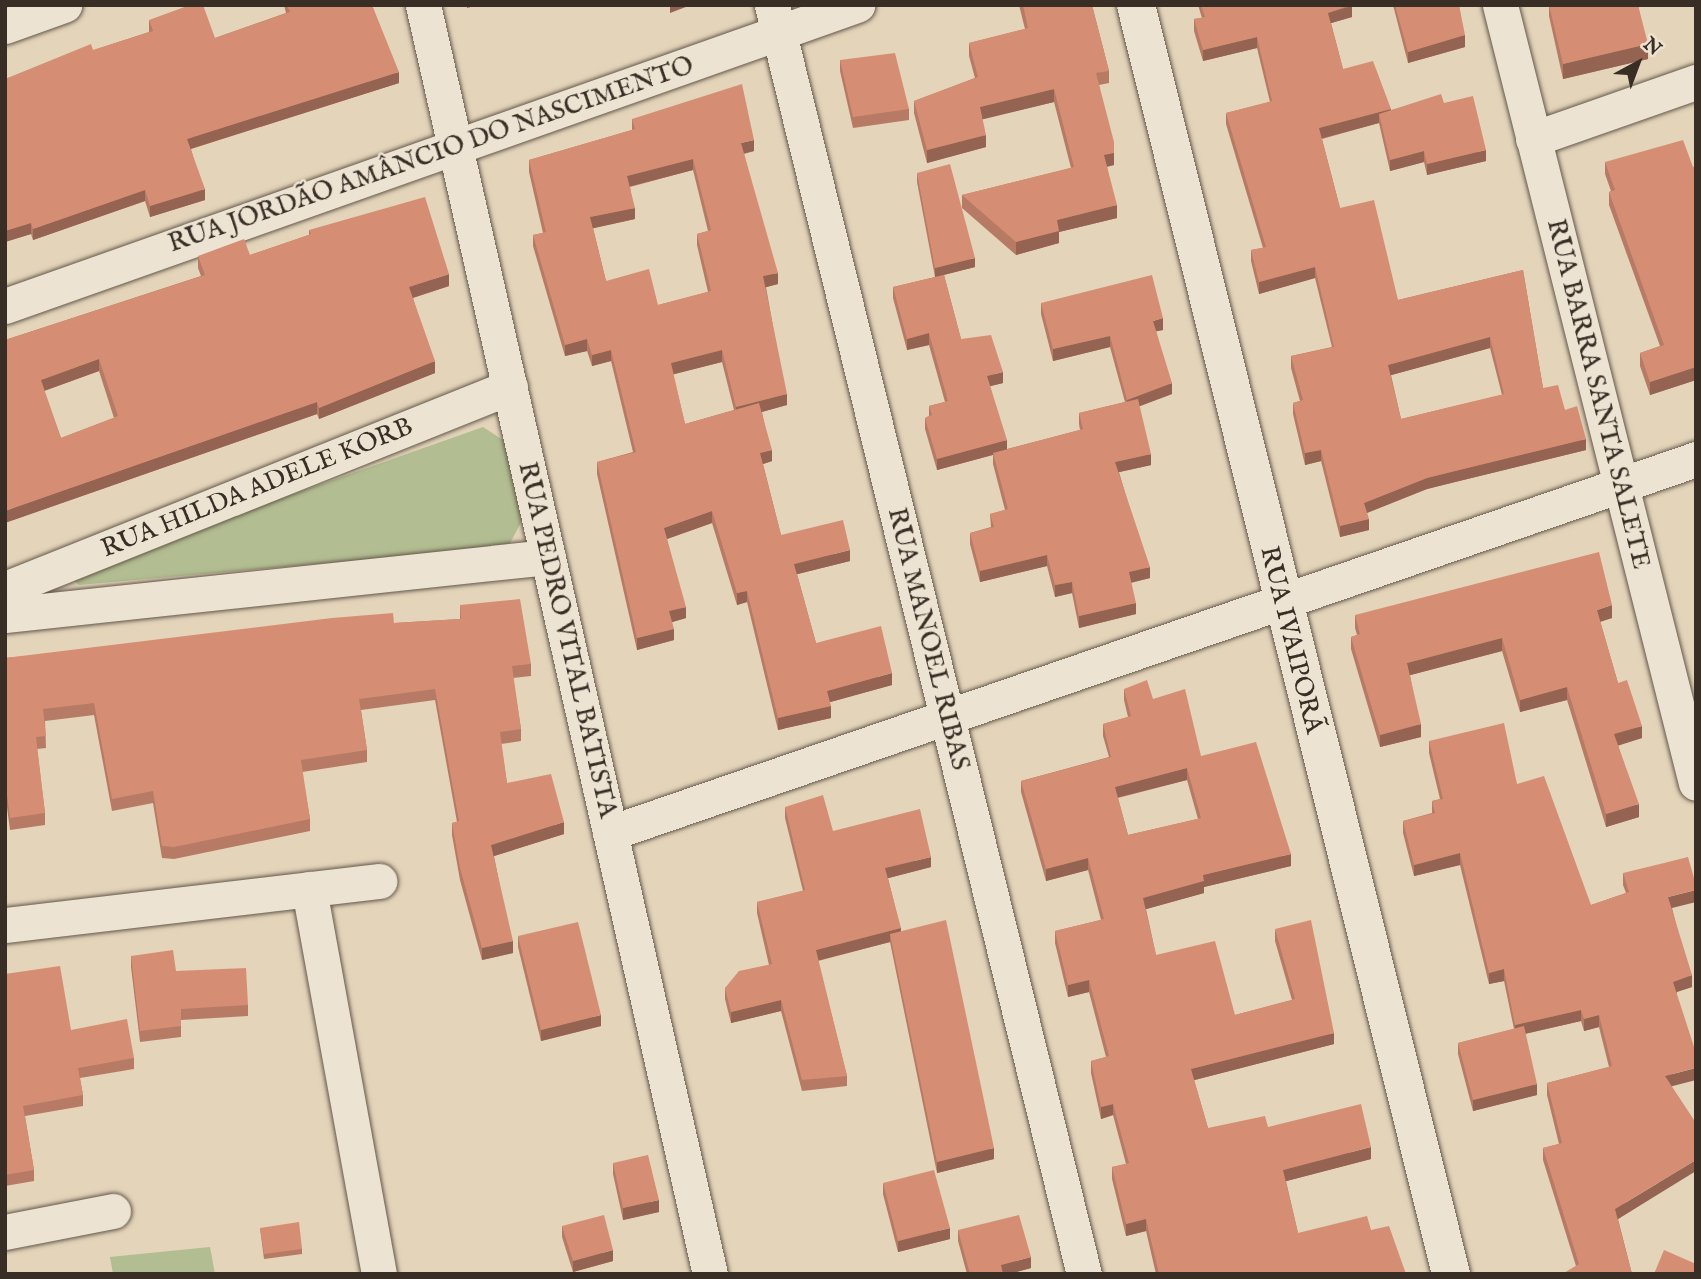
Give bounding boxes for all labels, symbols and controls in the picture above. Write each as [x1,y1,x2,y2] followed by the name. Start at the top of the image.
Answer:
[1603,28,1673,98] north arrow
[1638,33,1666,62] text: N
[164,50,698,260] street label: RUA JORDÃO AMÂNCIO DO NASCIMENTO
[1539,216,1657,572] street label: RUA BARRA SANTA SALETE
[97,411,417,565] street label: RUA HILDA ADELE KORB
[511,459,623,821] street label: RUA PEDRO VITAL BATISTA
[880,504,976,774] street label: RUA MANOEL RIBAS
[1253,543,1329,737] street label: RUA IVAIPORÃ

